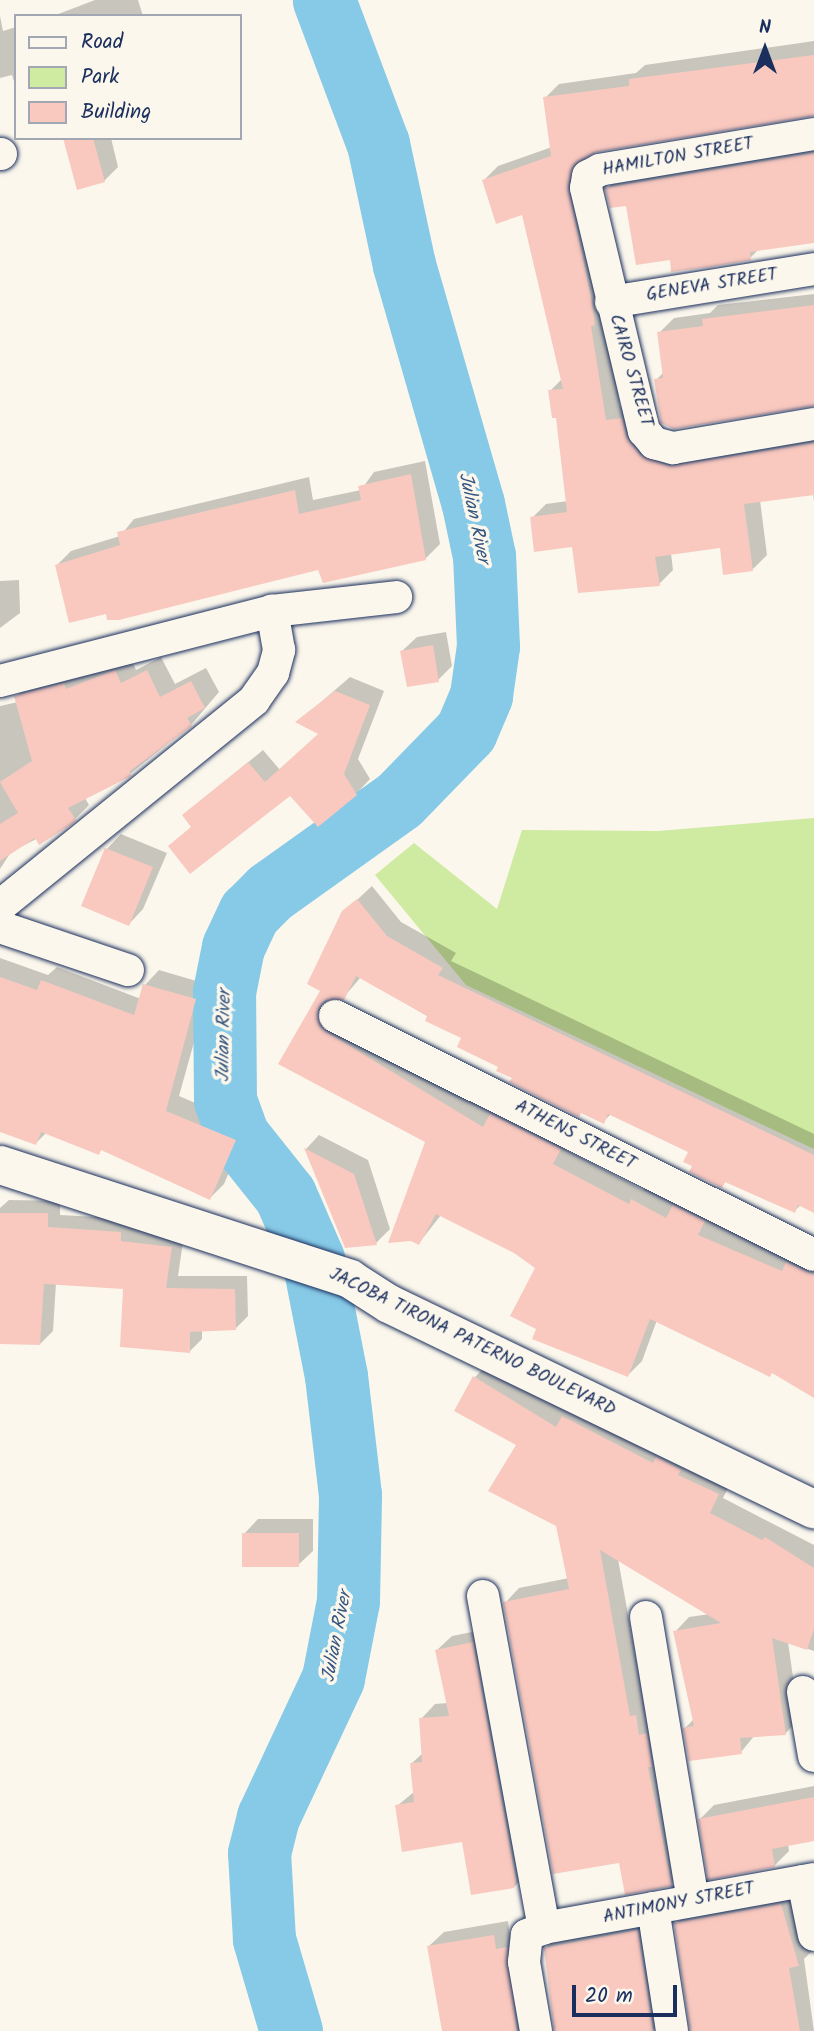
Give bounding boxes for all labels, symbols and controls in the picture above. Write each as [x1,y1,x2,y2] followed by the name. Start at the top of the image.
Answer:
[759,13,771,43] text: N
[14,14,242,140] legend
[730,14,800,84] north arrow
[81,26,123,59] text: Road
[81,61,119,94] text: Park
[81,96,151,129] text: Building
[601,134,755,182] street label: HAMILTON STREET
[645,265,779,307] street label: GENEVA STREET
[604,312,656,430] street label: CAIRO STREET
[452,470,494,566] water label: Julian River
[213,990,237,1082] water label: Julian River
[511,1096,639,1176] street label: ATHENS STREET
[325,1264,619,1422] street label: JACOBA TIRONA PATERNO BOULEVARD
[318,1590,358,1684] water label: Julian River
[601,1879,757,1929] street label: ANTIMONY STREET
[576,1972,681,2016] scale bar
[585,1980,633,2013] text: 20 m

